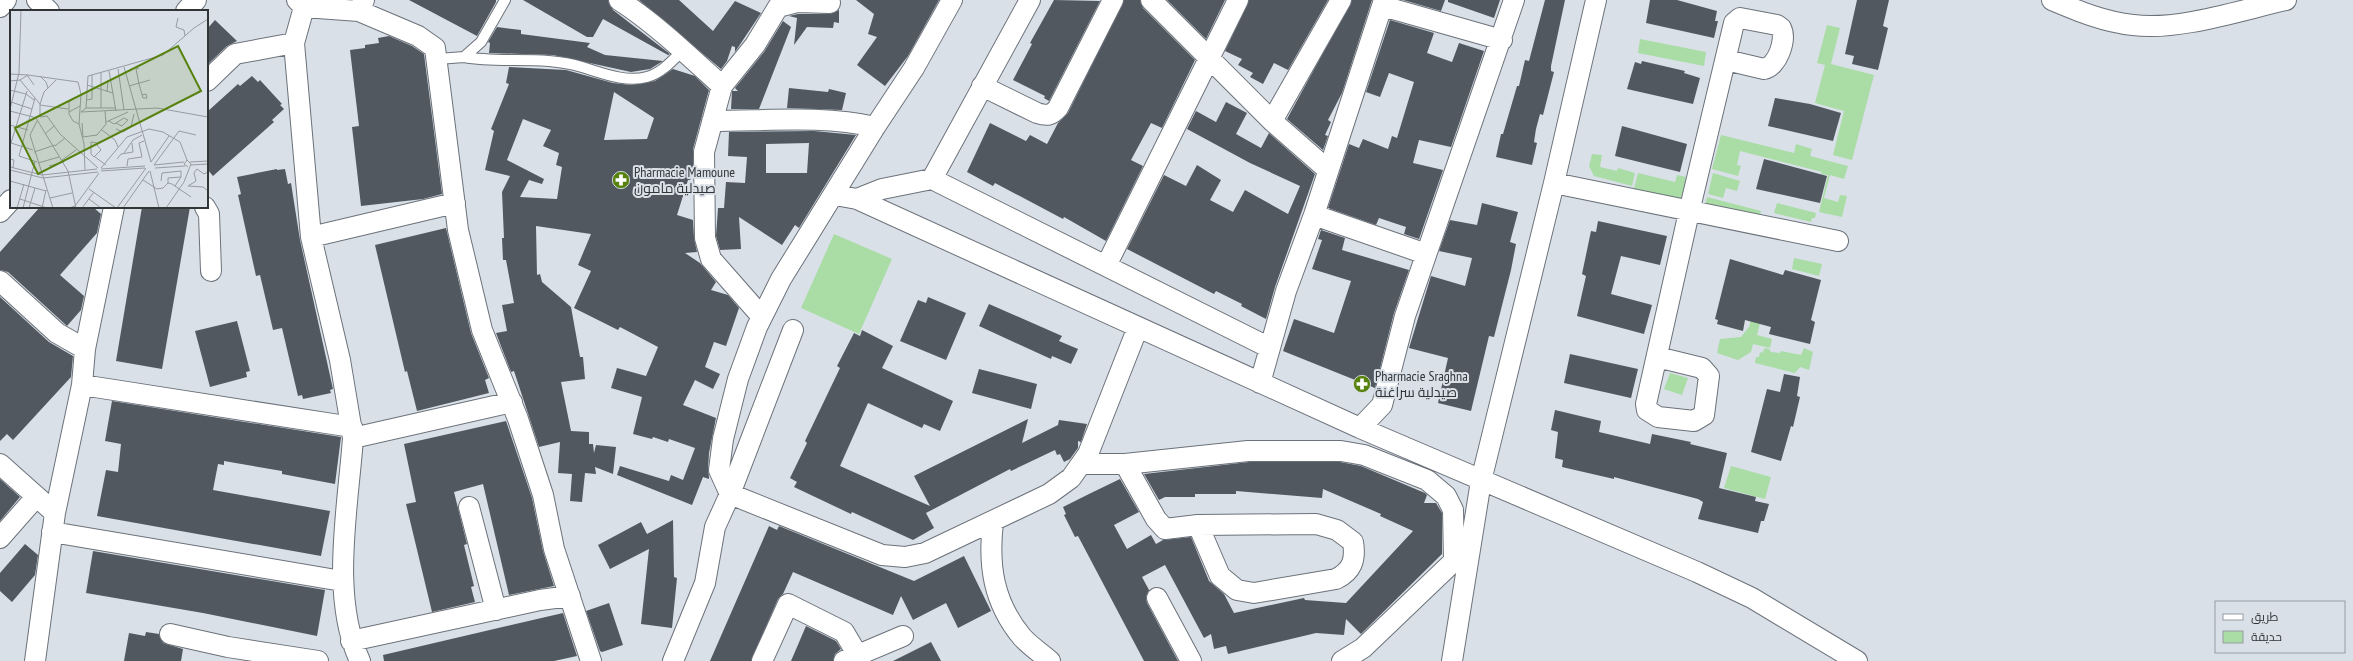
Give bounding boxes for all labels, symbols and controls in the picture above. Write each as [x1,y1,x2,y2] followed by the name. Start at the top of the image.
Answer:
[10,10,208,208] inset map
[634,163,735,197] place label: Pharmacie Mamoune صيدلية مامون
[611,170,631,190] pharmacy icon: Pharmacie Mamoune صيدلية مامون
[1375,367,1468,401] place label: Pharmacie Sraghna صيدلية سراغنة
[1352,374,1372,394] pharmacy icon: Pharmacie Sraghna صيدلية سراغنة
[2215,601,2345,653] legend
[2251,609,2279,624] text: طريق
[2251,629,2282,644] text: حديقة

